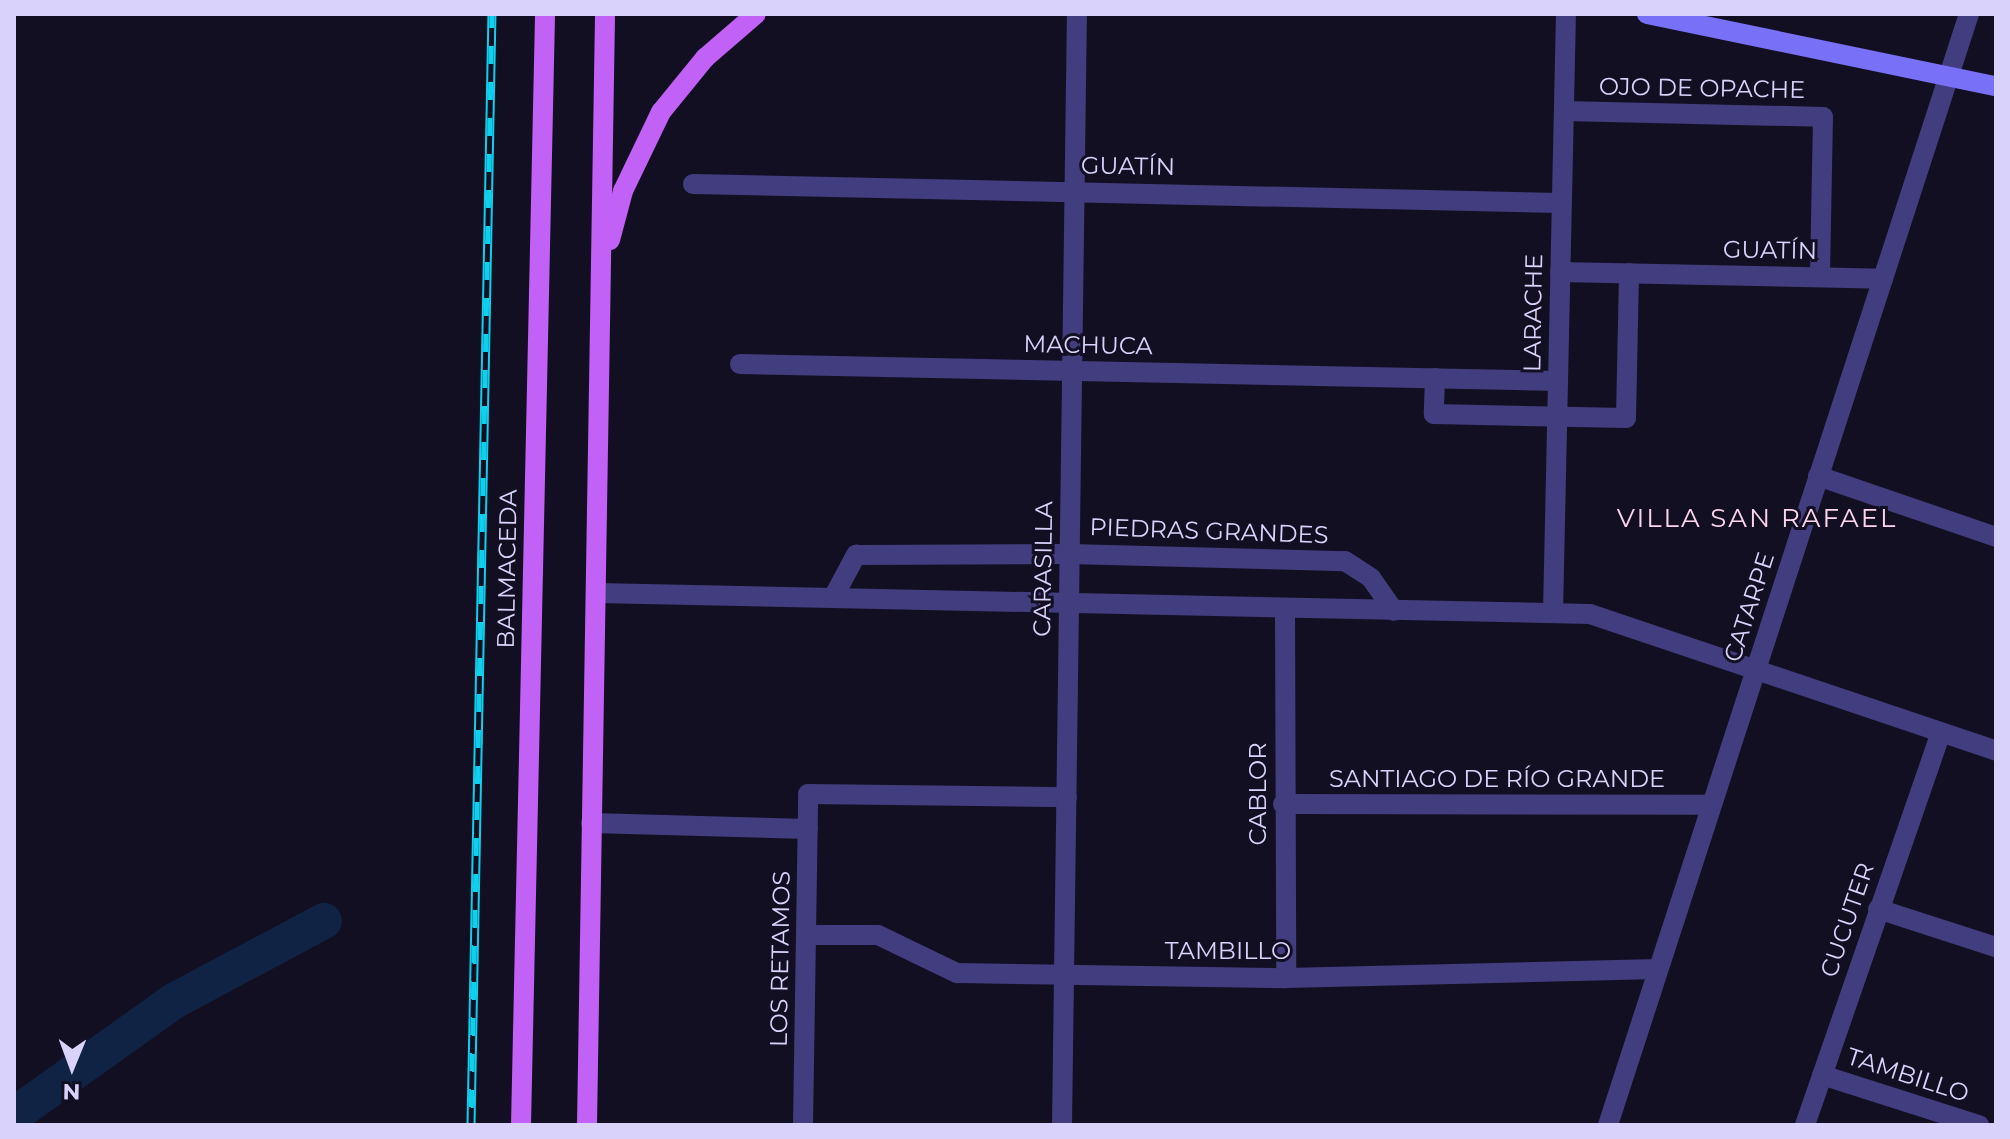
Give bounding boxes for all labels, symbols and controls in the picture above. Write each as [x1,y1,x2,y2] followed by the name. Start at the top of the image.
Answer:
[1599,72,1805,104] street label: OJO DE OPACHE
[1081,151,1175,181] street label: GUATÍN
[1723,235,1817,265] street label: GUATÍN
[1518,254,1548,372] street label: LARACHE
[1023,329,1153,361] street label: MACHUCA
[491,489,523,649] street label: BALMACEDA
[1027,501,1059,637] street label: CARASILLA
[1617,503,1897,535] district label: VILLA SAN RAFAEL
[1089,512,1329,550] street label: PIEDRAS GRANDES
[1718,549,1780,665] street label: CATARPE
[1244,742,1272,846] street label: CABLOR
[1329,765,1665,793] street label: SANTIAGO DE RÍO GRANDE
[1814,859,1880,981] street label: CUCUTER
[764,871,796,1047] street label: LOS RETAMOS
[1165,937,1291,965] street label: TAMBILLO
[32,1027,112,1107] north arrow
[1843,1042,1973,1108] street label: TAMBILLO
[62,1078,81,1105] text: N

